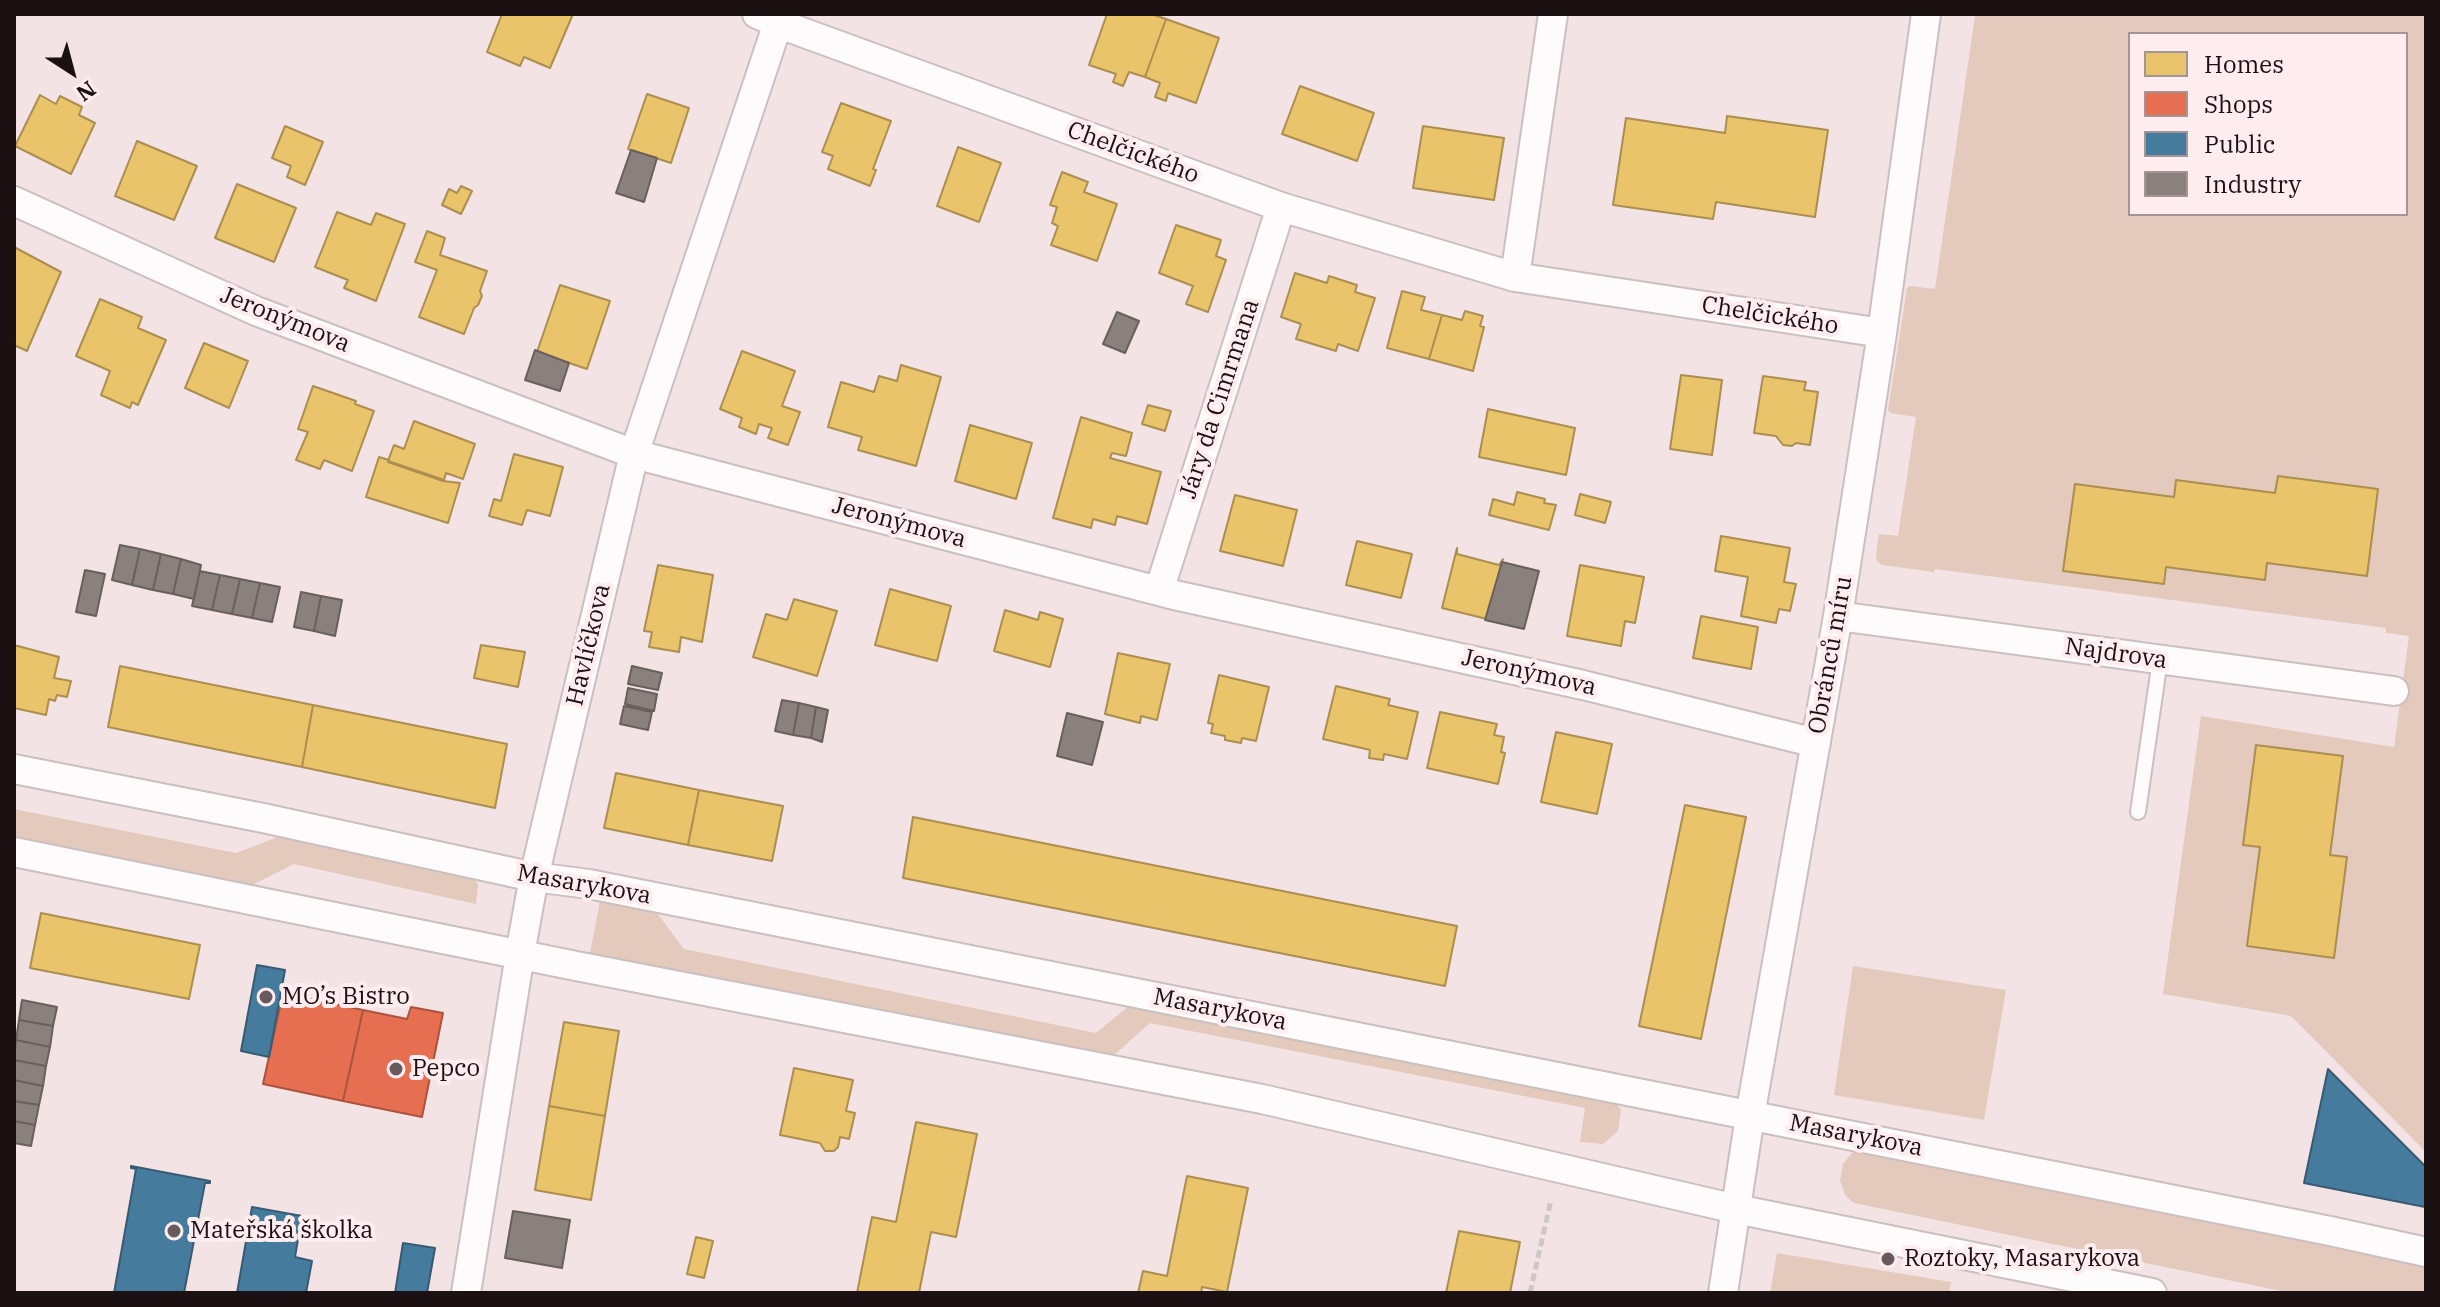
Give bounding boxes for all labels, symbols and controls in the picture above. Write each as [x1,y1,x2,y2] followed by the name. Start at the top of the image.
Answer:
[32,32,112,112] north arrow
[2128,32,2408,216] legend
[2204,48,2284,80] text: Homes
[71,75,102,109] text: N
[2204,88,2273,120] text: Shops
[1063,116,1203,190] street label: Chelčického
[2204,128,2275,160] text: Public
[2204,168,2301,200] text: Industry
[216,281,354,359] street label: Jeronýmova
[1700,291,1840,341] street label: Chelčického
[1174,296,1266,502] street label: Járy da Cimrmana
[829,491,969,555] street label: Jeronýmova
[1803,574,1859,736] street label: Obránců míru
[561,581,617,709] street label: Havlíčkova
[2063,633,2169,675] street label: Najdrova
[1459,644,1599,702] street label: Jeronýmova
[515,859,653,911] street label: Masarykova
[282,983,410,1011] place label: MO’s Bistro
[1151,983,1289,1037] street label: Masarykova
[257,988,275,1006] marker: MO’s Bistro
[412,1055,480,1083] place label: Pepco
[387,1060,405,1078] marker: Pepco
[1787,1109,1925,1163] street label: Masarykova
[190,1217,373,1245] place label: Mateřská školka
[165,1222,183,1240] marker: Mateřská školka
[1904,1245,2140,1273] place label: Roztoky, Masarykova
[1879,1250,1897,1268] marker: Roztoky, Masarykova

